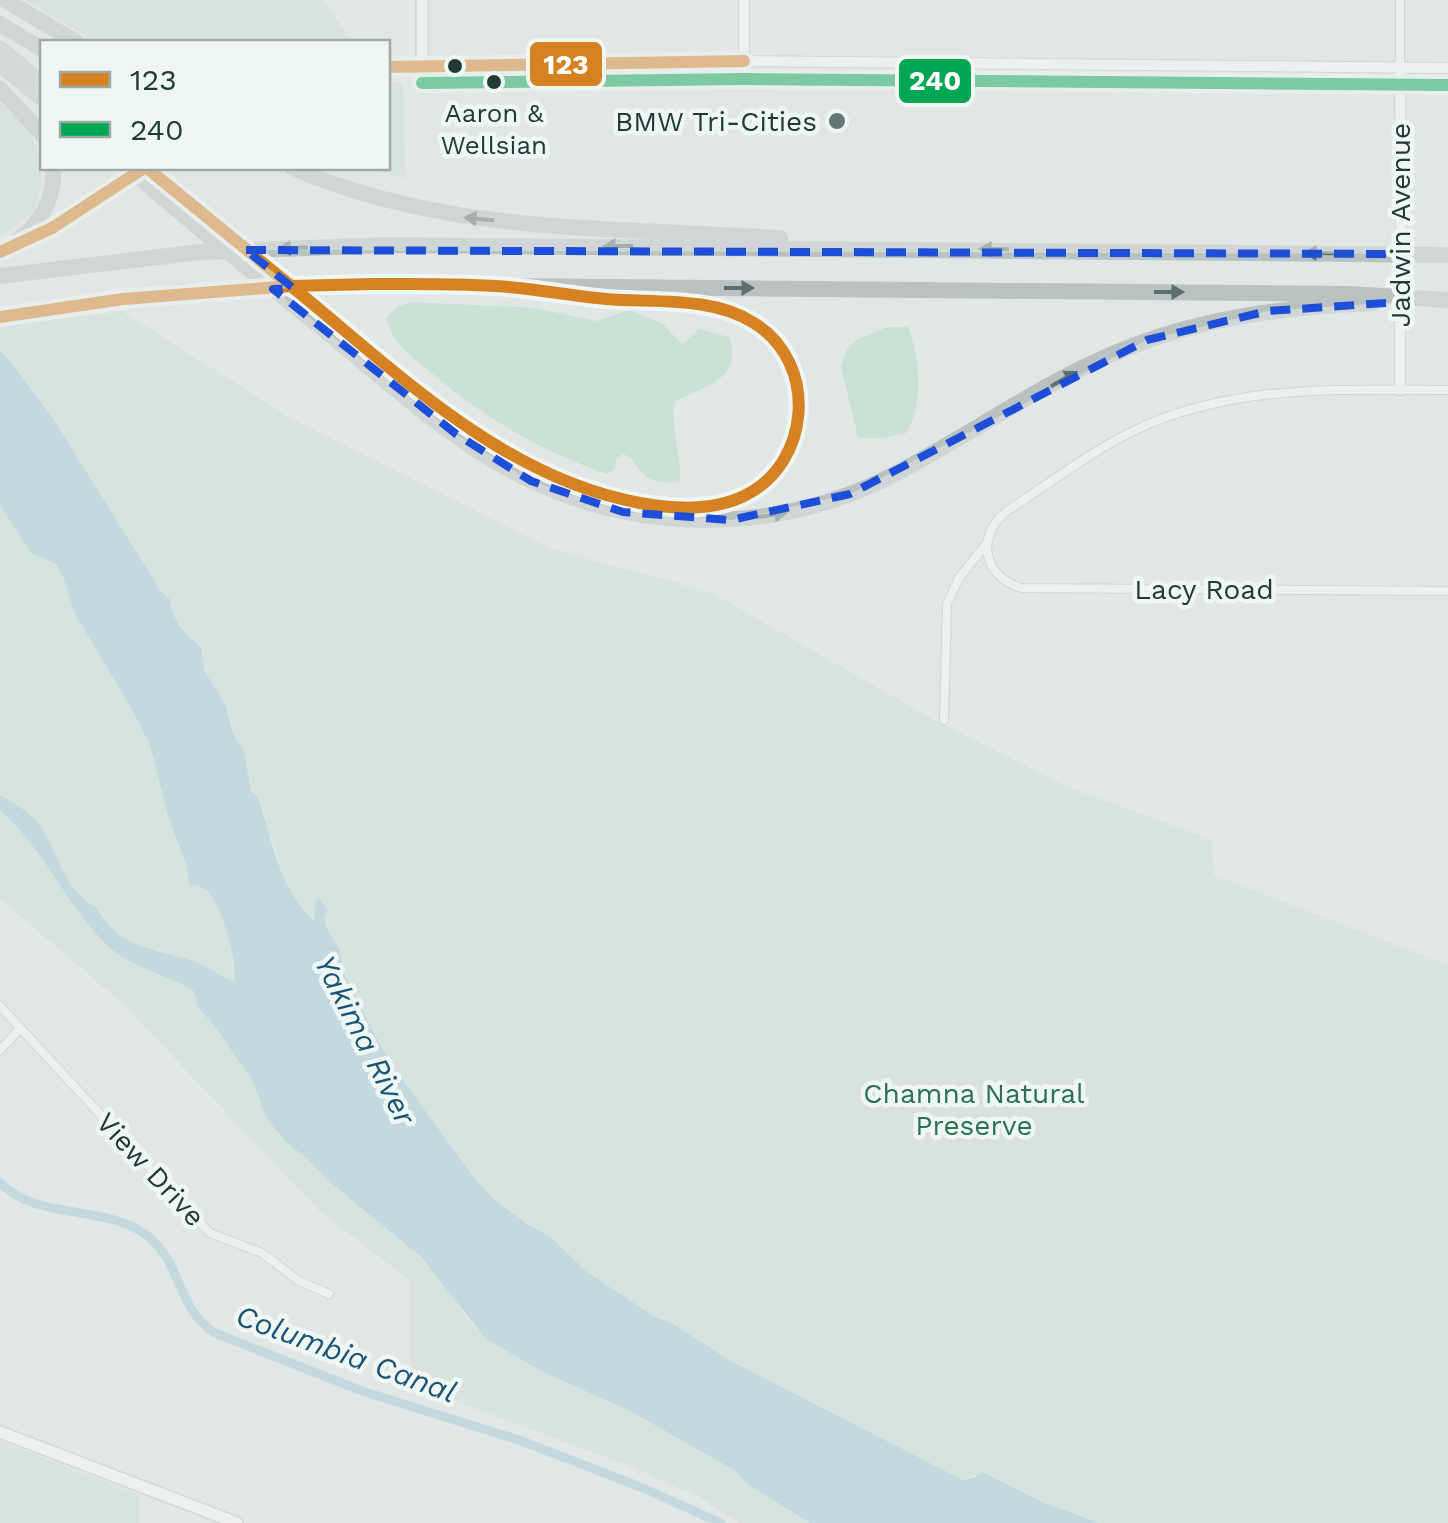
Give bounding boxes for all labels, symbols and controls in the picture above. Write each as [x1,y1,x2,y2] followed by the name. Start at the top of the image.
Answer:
[40,40,390,170] legend
[528,40,604,88] line badge: 123
[543,48,589,81] text: 123
[445,56,465,76] unlabelled marker
[897,57,973,105] line badge: 240
[130,62,177,97] text: 123
[909,64,961,97] text: 240
[484,72,504,92] marker: Aaron & Wellsian
[441,98,547,160] place label: Aaron & Wellsian
[615,105,817,138] place label: BMW Tri-Cities
[826,110,848,132] marker: BMW Tri-Cities
[130,112,184,147] text: 240
[1384,123,1417,327] street label: Jadwin Avenue
[462,211,494,227] one-way arrow
[601,238,633,254] one-way arrow
[276,241,308,257] one-way arrow
[978,241,1010,257] one-way arrow
[1303,245,1335,261] one-way arrow
[724,281,756,297] one-way arrow
[1154,284,1186,300] one-way arrow
[1050,370,1079,387] one-way arrow
[756,507,788,523] one-way arrow
[1134,573,1274,606] street label: Lacy Road
[308,949,424,1131] water label: Yakima River
[863,1077,1085,1142] park label: Chamna Natural Preserve
[90,1106,212,1233] street label: View Drive
[231,1297,461,1410] water label: Columbia Canal

